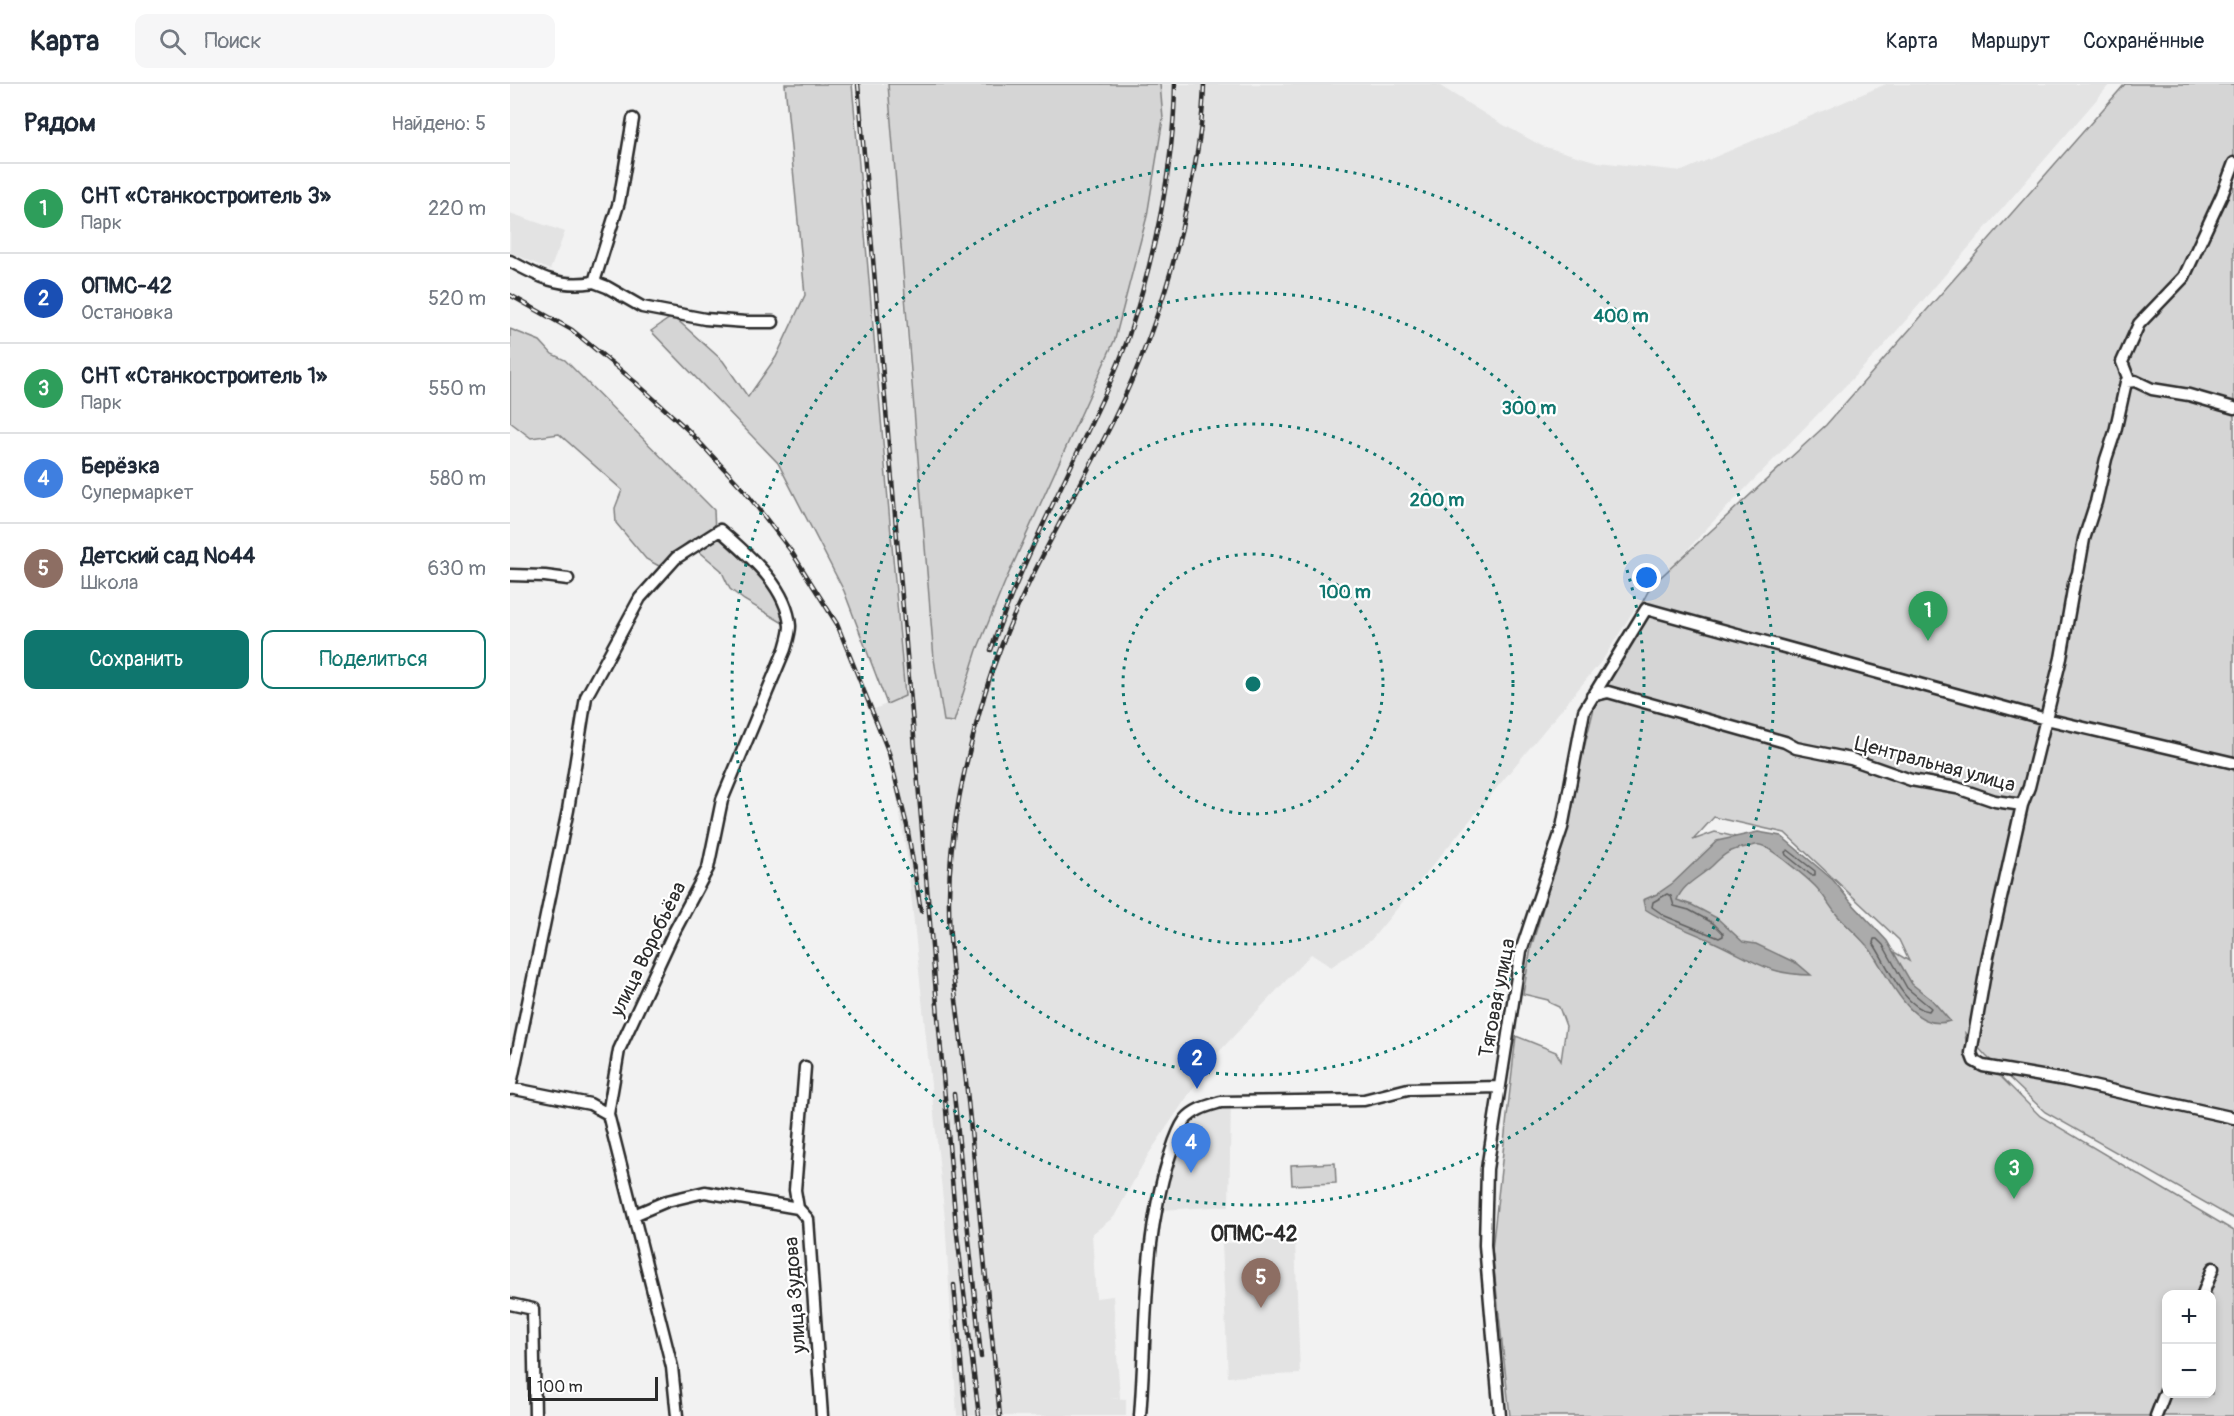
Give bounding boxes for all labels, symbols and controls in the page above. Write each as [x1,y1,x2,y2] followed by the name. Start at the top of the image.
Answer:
[135,14,555,68] search box
[30,24,99,59] text: Карта
[156,25,189,58] icon: search
[204,27,262,55] text: Поиск
[1886,28,1938,55] text: Карта
[1971,28,2050,55] text: Маршрут
[2083,28,2204,55] text: Сохранённые
[24,107,96,139] text: Рядом
[391,111,486,136] text: Найдено: 5
[81,182,331,210] text: СНТ «Станкостроитель 3»
[40,196,47,221] text: 1
[428,196,486,221] text: 220 m
[81,210,122,235] text: Парк
[81,272,172,300] text: ОПМС-42
[38,286,49,311] text: 2
[428,286,486,311] text: 520 m
[81,300,173,325] text: Остановка
[1594,305,1648,328] text: 400 m
[81,362,327,390] text: СНТ «Станкостроитель 1»
[38,376,49,401] text: 3
[429,376,486,401] text: 550 m
[81,390,122,415] text: Парк
[1502,397,1556,420] text: 300 m
[81,452,160,480] text: Берёзка
[38,466,49,491] text: 4
[429,466,486,491] text: 580 m
[81,480,193,505] text: Супермаркет
[1410,489,1464,512] text: 200 m
[81,542,255,570] text: Детский сад №44
[38,556,49,581] text: 5
[427,556,486,581] text: 630 m
[1632,563,1661,592] your location
[81,570,138,595] text: Школа
[1319,581,1371,604] text: 100 m
[1908,592,1948,641] pin: 1
[24,630,249,689] button: Сохранить
[261,630,486,689] button: Поделиться
[1243,674,1263,694] centre of rings
[1852,731,2018,797] street label: Центральная улица
[604,877,691,1021] street label: улица Воробьёва
[1473,936,1521,1060] street label: Тяговая улица
[1178,1040,1216,1089] pin: 2
[1172,1124,1210,1173] pin: 4
[1994,1150,2034,1199] pin: 3
[1211,1221,1298,1248] district label: ОПМС-42
[778,1236,812,1355] street label: улица Зудова
[1242,1258,1281,1308] pin: 5
[2162,1290,2216,1398] map controls
[2162,1290,2216,1344] button: +
[2162,1344,2216,1398] button: −
[528,1374,658,1402] scale bar
[537,1377,583,1397] text: 100 m

